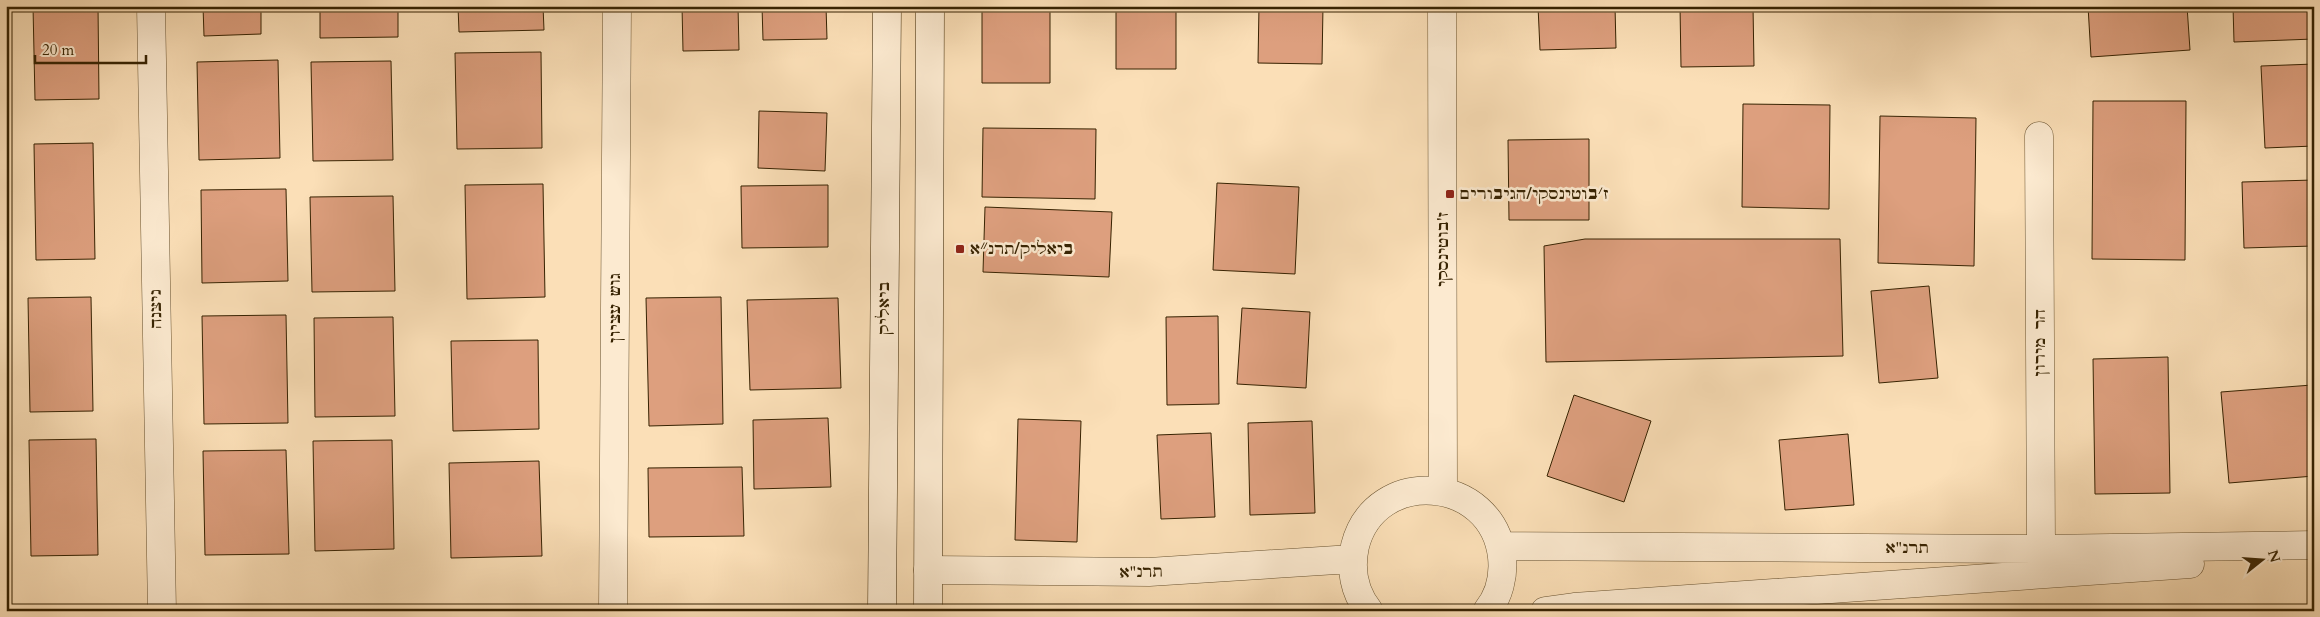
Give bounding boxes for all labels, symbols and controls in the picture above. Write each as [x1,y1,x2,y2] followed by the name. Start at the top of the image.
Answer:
[35,32,146,64] scale bar
[42,40,74,60] text: 20 m
[1460,183,1609,205] place label: ז׳בוטינסקי/הגיבורים
[1444,188,1456,200] marker: ז׳בוטינסקי/הגיבורים
[1432,211,1454,287] street label: ז'בוטינסקי
[970,238,1073,260] place label: ביאליק/תרנ״א
[954,243,966,255] marker: ביאליק/תרנ״א
[604,273,626,343] street label: גוש עציון
[873,281,895,335] street label: ביאליק
[145,289,167,329] street label: ניצנה
[2029,309,2051,377] street label: הר מירון
[2238,534,2288,584] north arrow
[1885,537,1929,559] street label: תרנ"א
[2263,548,2285,565] text: N
[1119,561,1163,583] street label: תרנ"א

